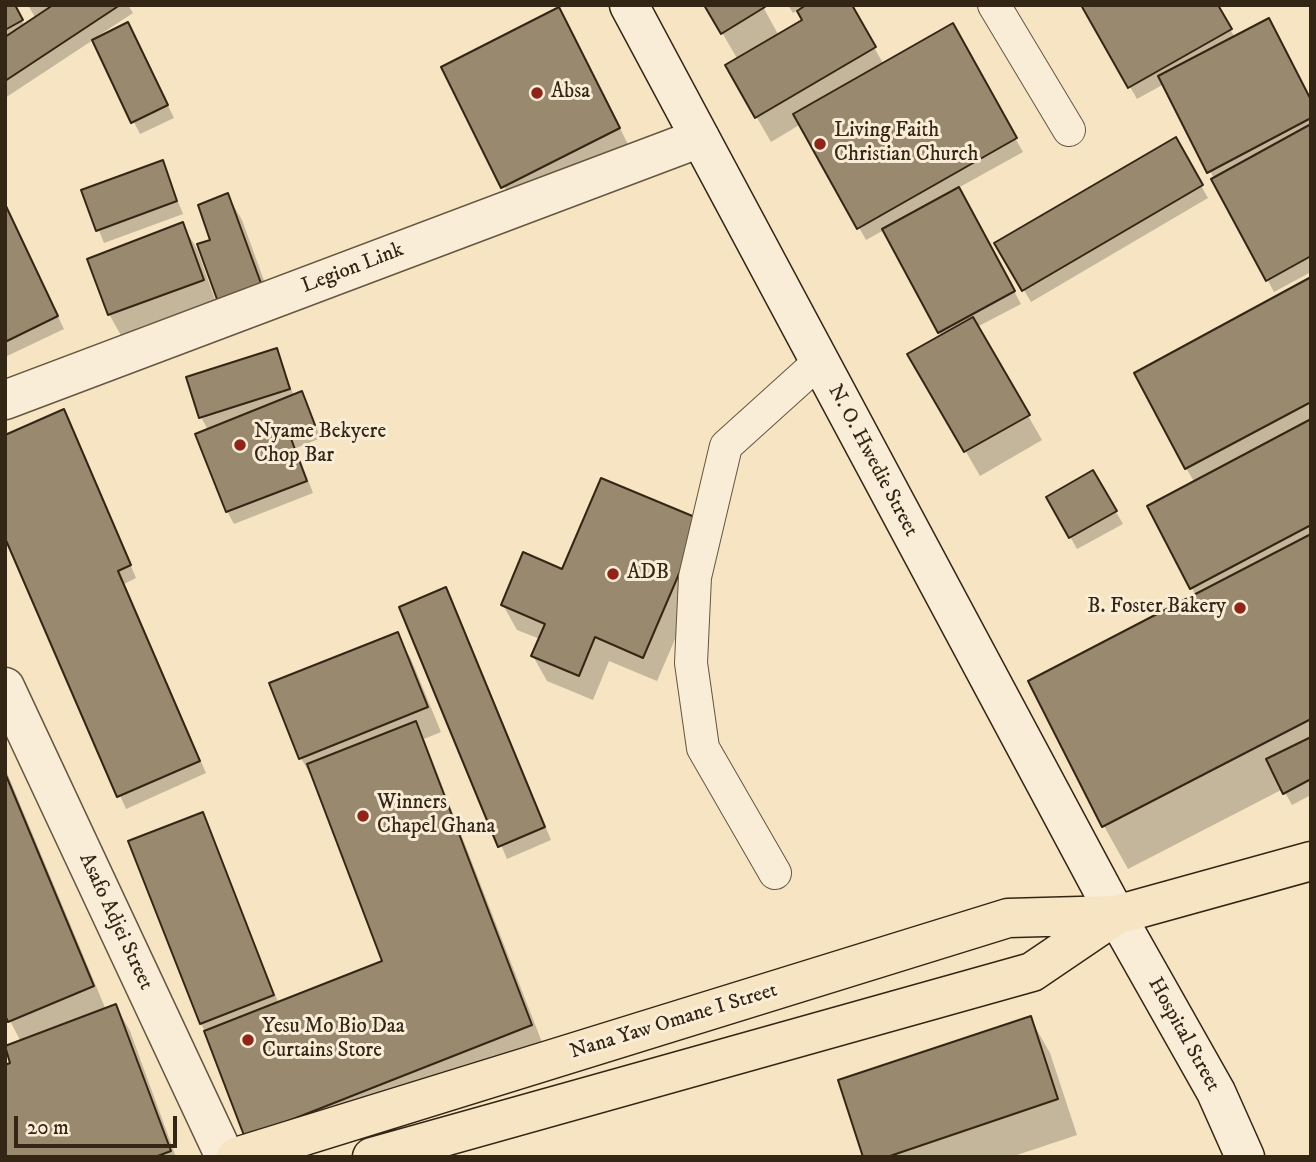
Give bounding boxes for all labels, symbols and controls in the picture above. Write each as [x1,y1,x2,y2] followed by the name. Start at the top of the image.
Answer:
[551,80,590,106] place label: Absa
[529,85,545,101] marker: Absa
[834,119,979,169] place label: Living Faith Christian Church
[812,136,828,152] marker: Living Faith Christian Church
[298,238,408,300] street label: Legion Link
[821,381,923,541] street label: N. O. Hwedie Street
[254,420,386,470] place label: Nyame Bekyere Chop Bar
[232,437,248,453] marker: Nyame Bekyere Chop Bar
[627,561,669,587] place label: ADB
[605,566,621,582] marker: ADB
[1087,595,1226,621] place label: B. Foster Bakery
[1232,600,1248,616] marker: B. Foster Bakery
[377,791,495,841] place label: Winners Chapel Ghana
[355,808,371,824] marker: Winners Chapel Ghana
[72,850,158,994] street label: Asafo Adjei Street
[1141,974,1225,1096] street label: Hospital Street
[567,978,781,1066] street label: Nana Yaw Omane I Street
[262,1015,405,1065] place label: Yesu Mo Bio Daa Curtains Store
[240,1032,256,1048] marker: Yesu Mo Bio Daa Curtains Store
[18,1102,180,1146] scale bar
[27,1115,69,1141] text: 20 m

